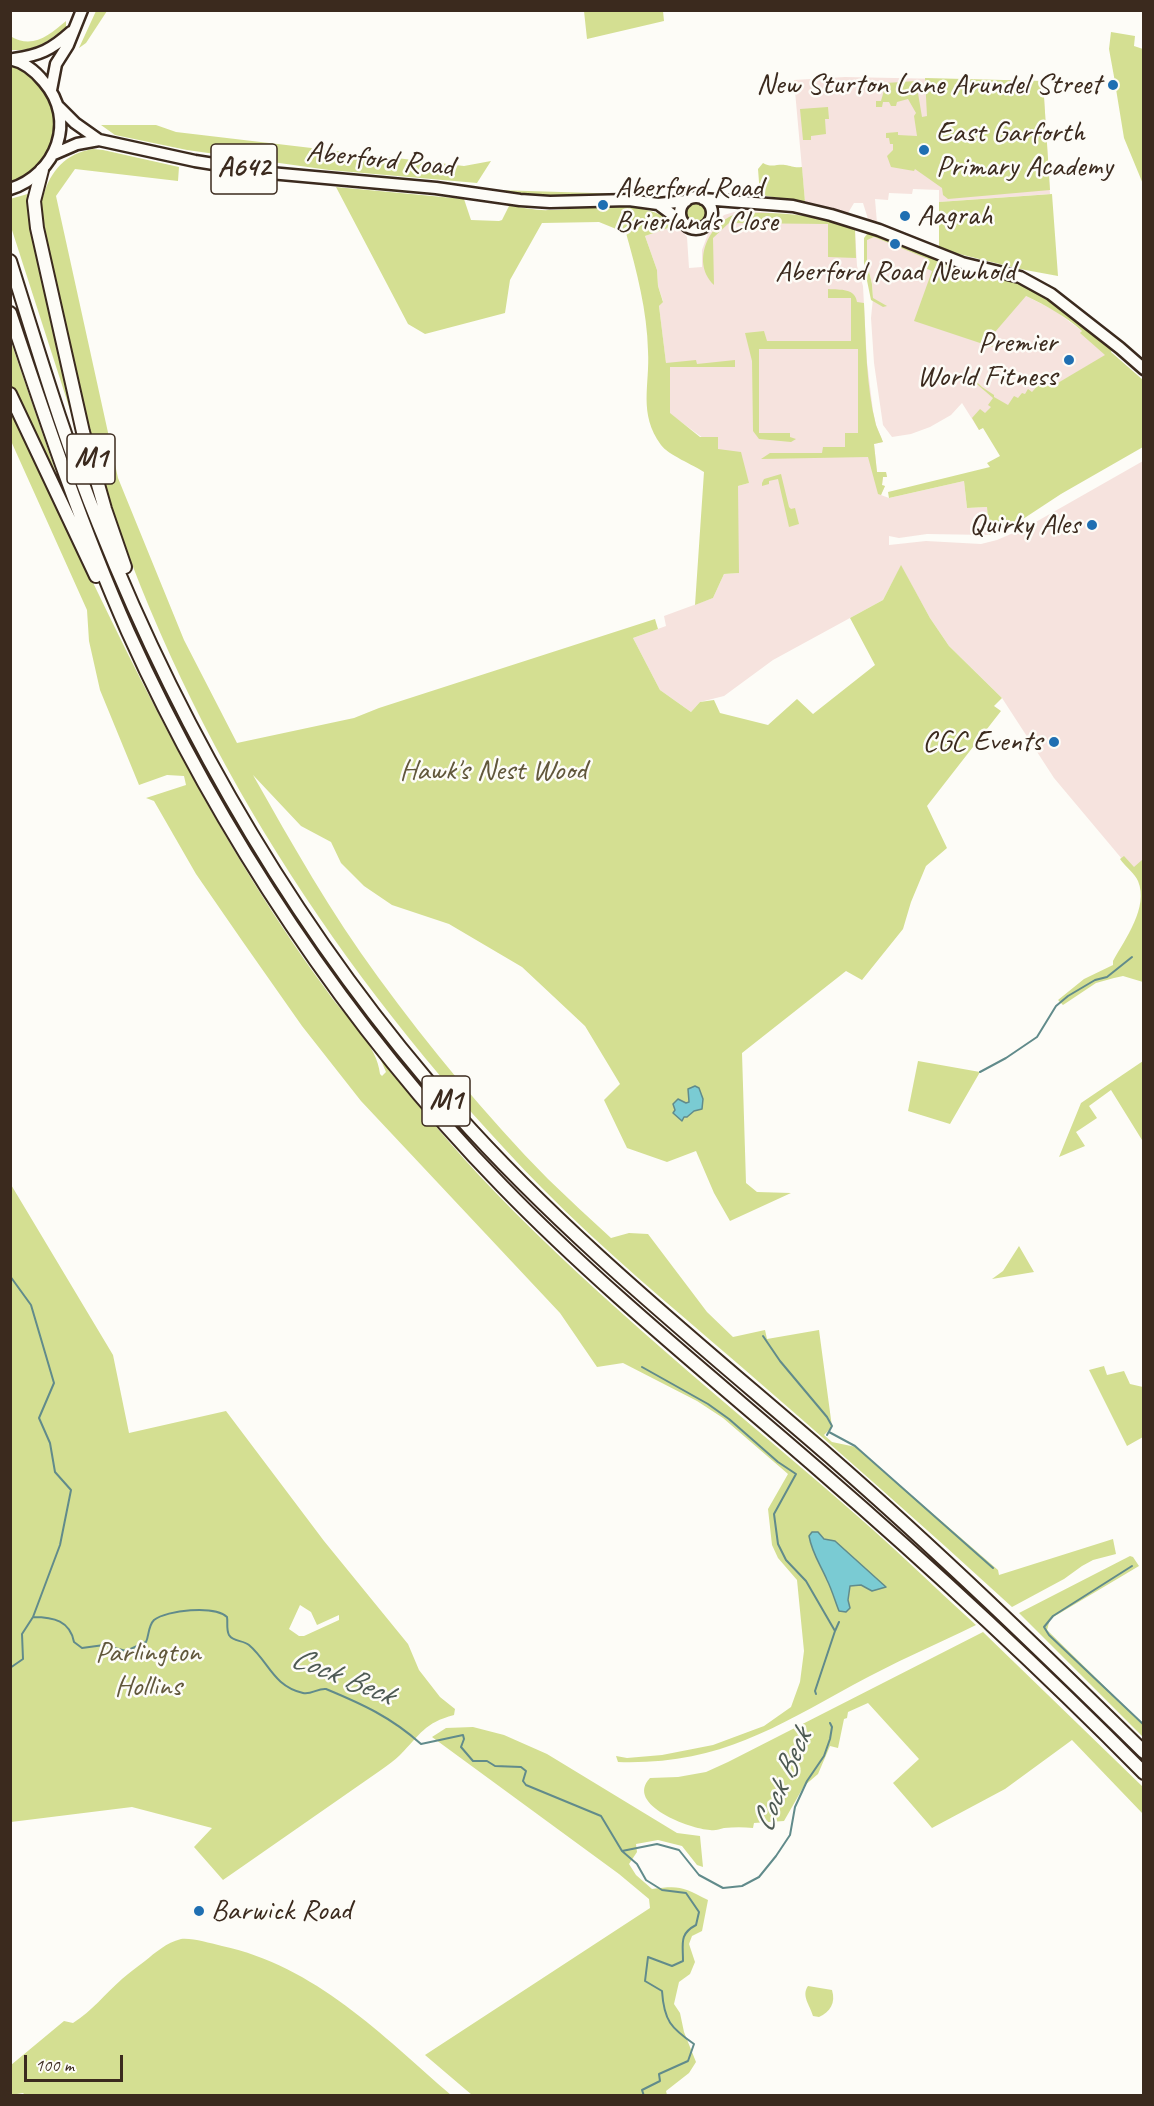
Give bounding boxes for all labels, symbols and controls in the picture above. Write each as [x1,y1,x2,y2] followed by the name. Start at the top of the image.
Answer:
[756,67,1101,103] place label: New Sturton Lane Arundel Street
[1106,78,1120,92] marker: New Sturton Lane Arundel Street
[936,115,1113,186] place label: East Garforth Primary Academy
[304,134,456,186] street label: Aberford Road
[917,143,931,157] marker: East Garforth Primary Academy
[211,144,277,194] road number: A642
[615,170,778,240] place label: Aberford Road Brierlands Close
[596,198,610,212] marker: Aberford Road Brierlands Close
[917,198,992,234] place label: Aagrah
[898,209,912,223] marker: Aagrah
[888,237,902,251] marker: Aberford Road Newhold
[775,254,1015,290] place label: Aberford Road Newhold
[917,325,1057,395] place label: Premier World Fitness
[1062,353,1076,367] marker: Premier World Fitness
[67,434,115,484] road number: M1
[969,507,1080,543] place label: Quirky Ales
[1085,518,1099,532] marker: Quirky Ales
[922,724,1042,760] place label: CGC Events
[1047,735,1061,749] marker: CGC Events
[399,753,587,789] park label: Hawk's Nest Wood
[422,1076,470,1126] road number: M1
[95,1635,201,1706] park label: Parlington Hollins
[285,1639,399,1715] water label: Cock Beck
[744,1724,822,1838] water label: Cock Beck
[211,1893,351,1929] place label: Barwick Road
[192,1904,206,1918] marker: Barwick Road
[27,2043,126,2081] scale bar
[35,2054,74,2076] text: 100 m

